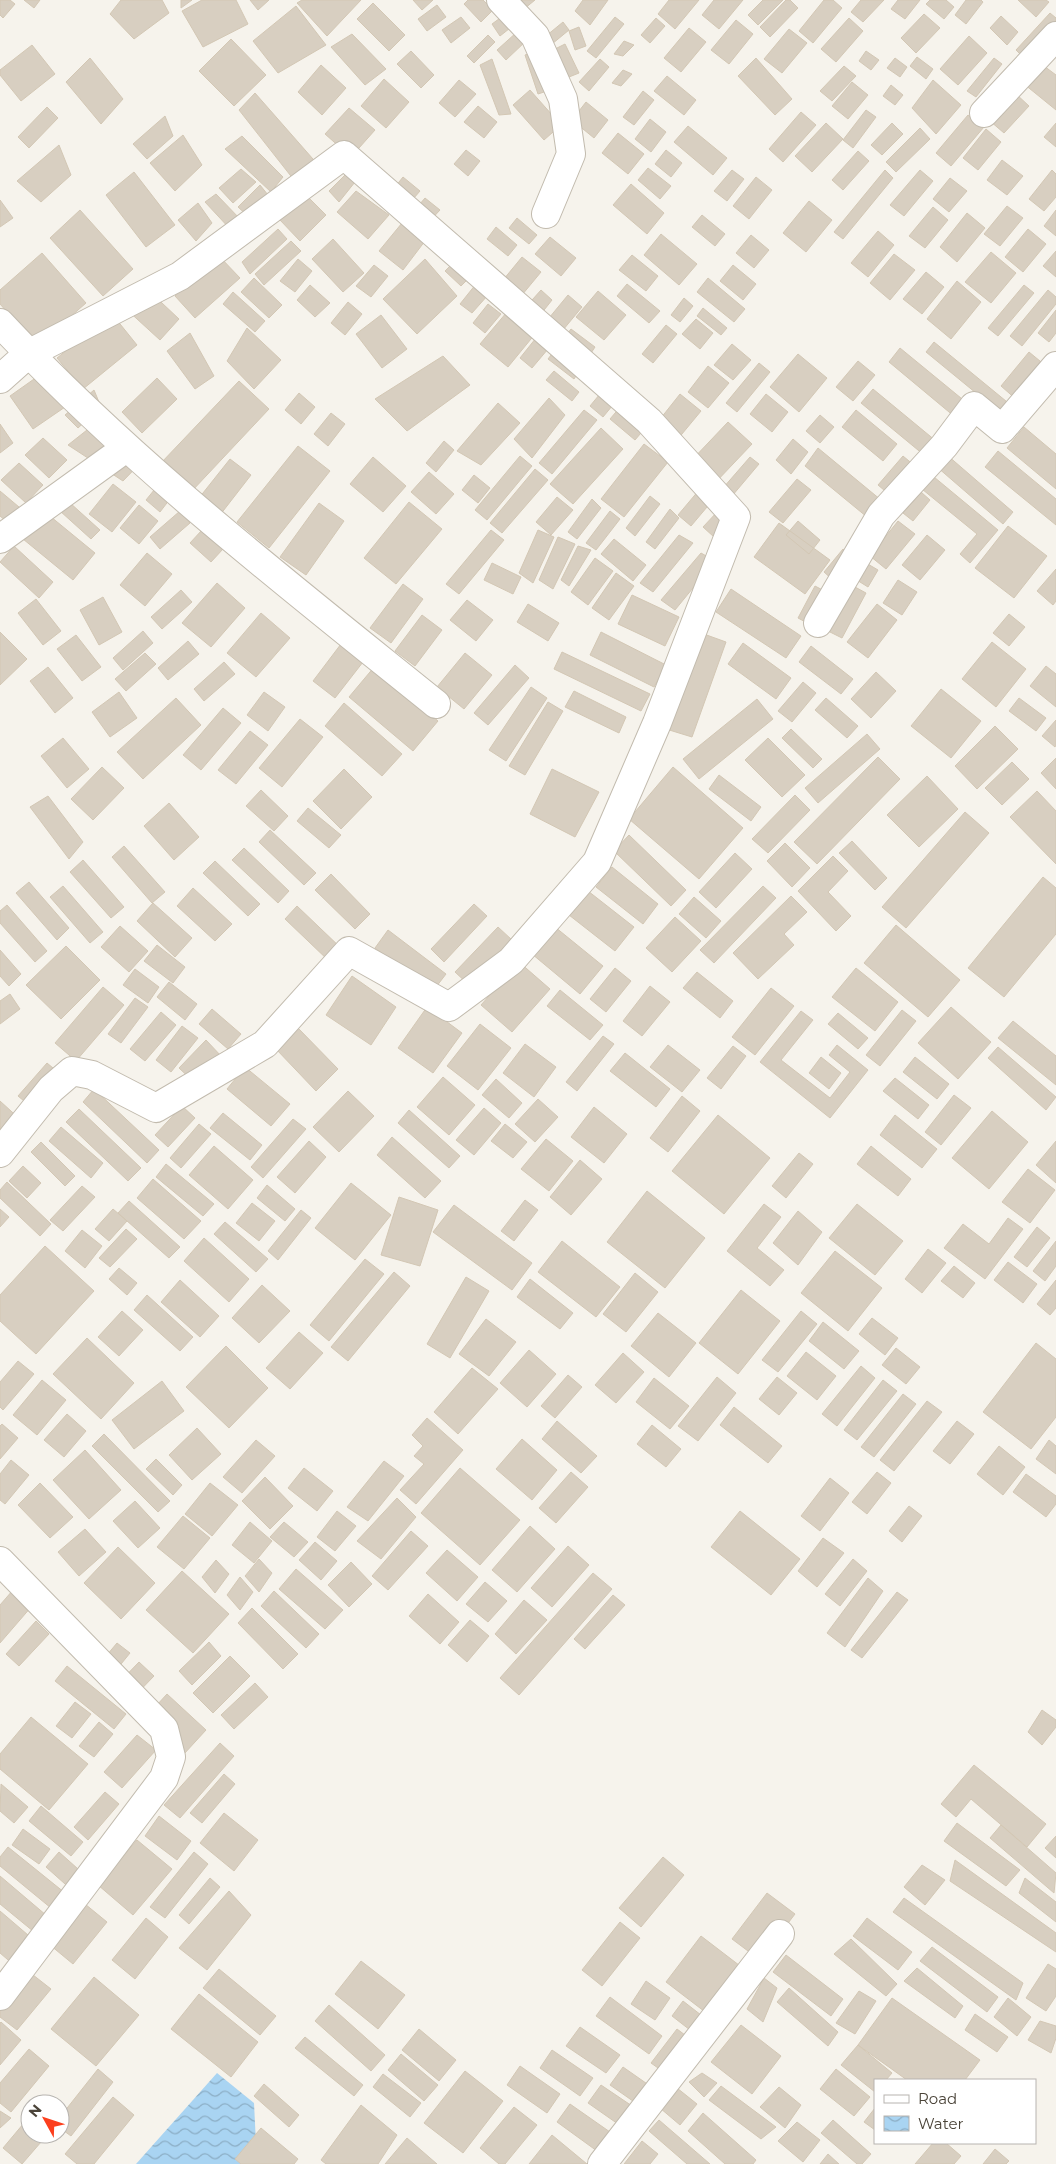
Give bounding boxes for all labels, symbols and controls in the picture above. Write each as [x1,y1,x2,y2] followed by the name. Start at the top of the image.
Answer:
[874,2079,1036,2144] legend
[918,2089,957,2108] text: Road
[20,2094,70,2144] north arrow
[25,2101,46,2121] text: N
[918,2114,964,2133] text: Water

